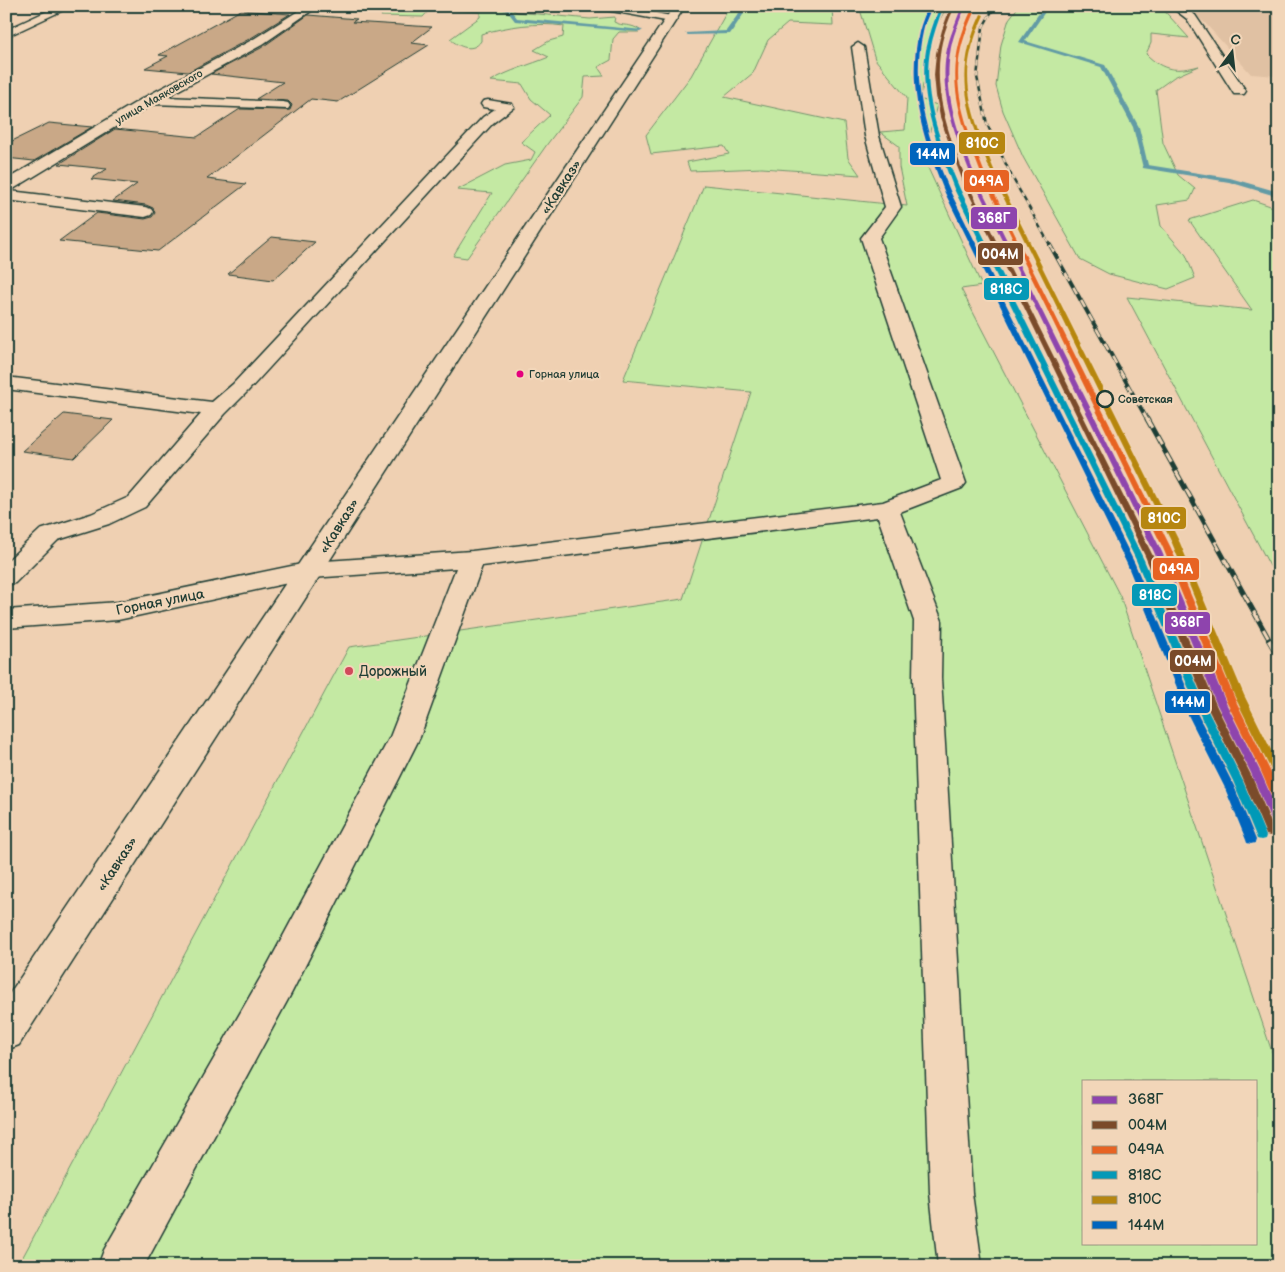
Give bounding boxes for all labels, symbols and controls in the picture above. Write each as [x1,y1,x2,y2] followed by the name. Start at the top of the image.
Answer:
[1208,28,1258,78] north arrow
[1228,30,1242,49] text: С
[113,67,205,127] street label: улица Маяковского
[958,131,1006,155] line badge: 810С
[966,135,999,152] text: 810С
[909,142,956,166] line badge: 144М
[916,146,950,163] text: 144М
[537,156,585,218] street label: «Кавказ»
[963,169,1010,193] line badge: 049А
[969,173,1003,190] text: 049А
[970,206,1018,230] line badge: 368Г
[978,210,1011,227] text: 368Г
[977,242,1024,266] line badge: 004М
[981,246,1019,263] text: 004М
[983,277,1030,301] line badge: 818С
[990,281,1022,298] text: 818С
[529,368,600,381] place label: Горная улица
[515,369,525,379] marker: Горная улица
[1096,390,1114,408] marker: Советская
[1118,393,1173,406] place label: Советская
[315,495,363,557] street label: «Кавказ»
[1140,506,1187,530] line badge: 810С
[1148,510,1181,527] text: 810С
[1152,557,1200,581] line badge: 049А
[1159,561,1193,578] text: 049А
[1131,583,1178,607] line badge: 818С
[114,585,206,619] street label: Горная улица
[1139,587,1171,604] text: 818С
[1164,611,1211,635] line badge: 368Г
[1171,614,1204,631] text: 368Г
[1169,649,1216,673] line badge: 004М
[1174,653,1212,670] text: 004М
[359,663,427,680] place label: Дорожный
[343,665,355,677] marker: Дорожный
[1164,690,1211,714] line badge: 144М
[1171,694,1205,711] text: 144М
[93,833,141,895] street label: «Кавказ»
[1082,1080,1258,1244] legend
[1128,1090,1164,1109] text: 368Г
[1128,1116,1167,1135] text: 004М
[1128,1140,1165,1159] text: 049А
[1128,1166,1161,1185] text: 818С
[1128,1190,1162,1209] text: 810С
[1128,1216,1165,1235] text: 144М

